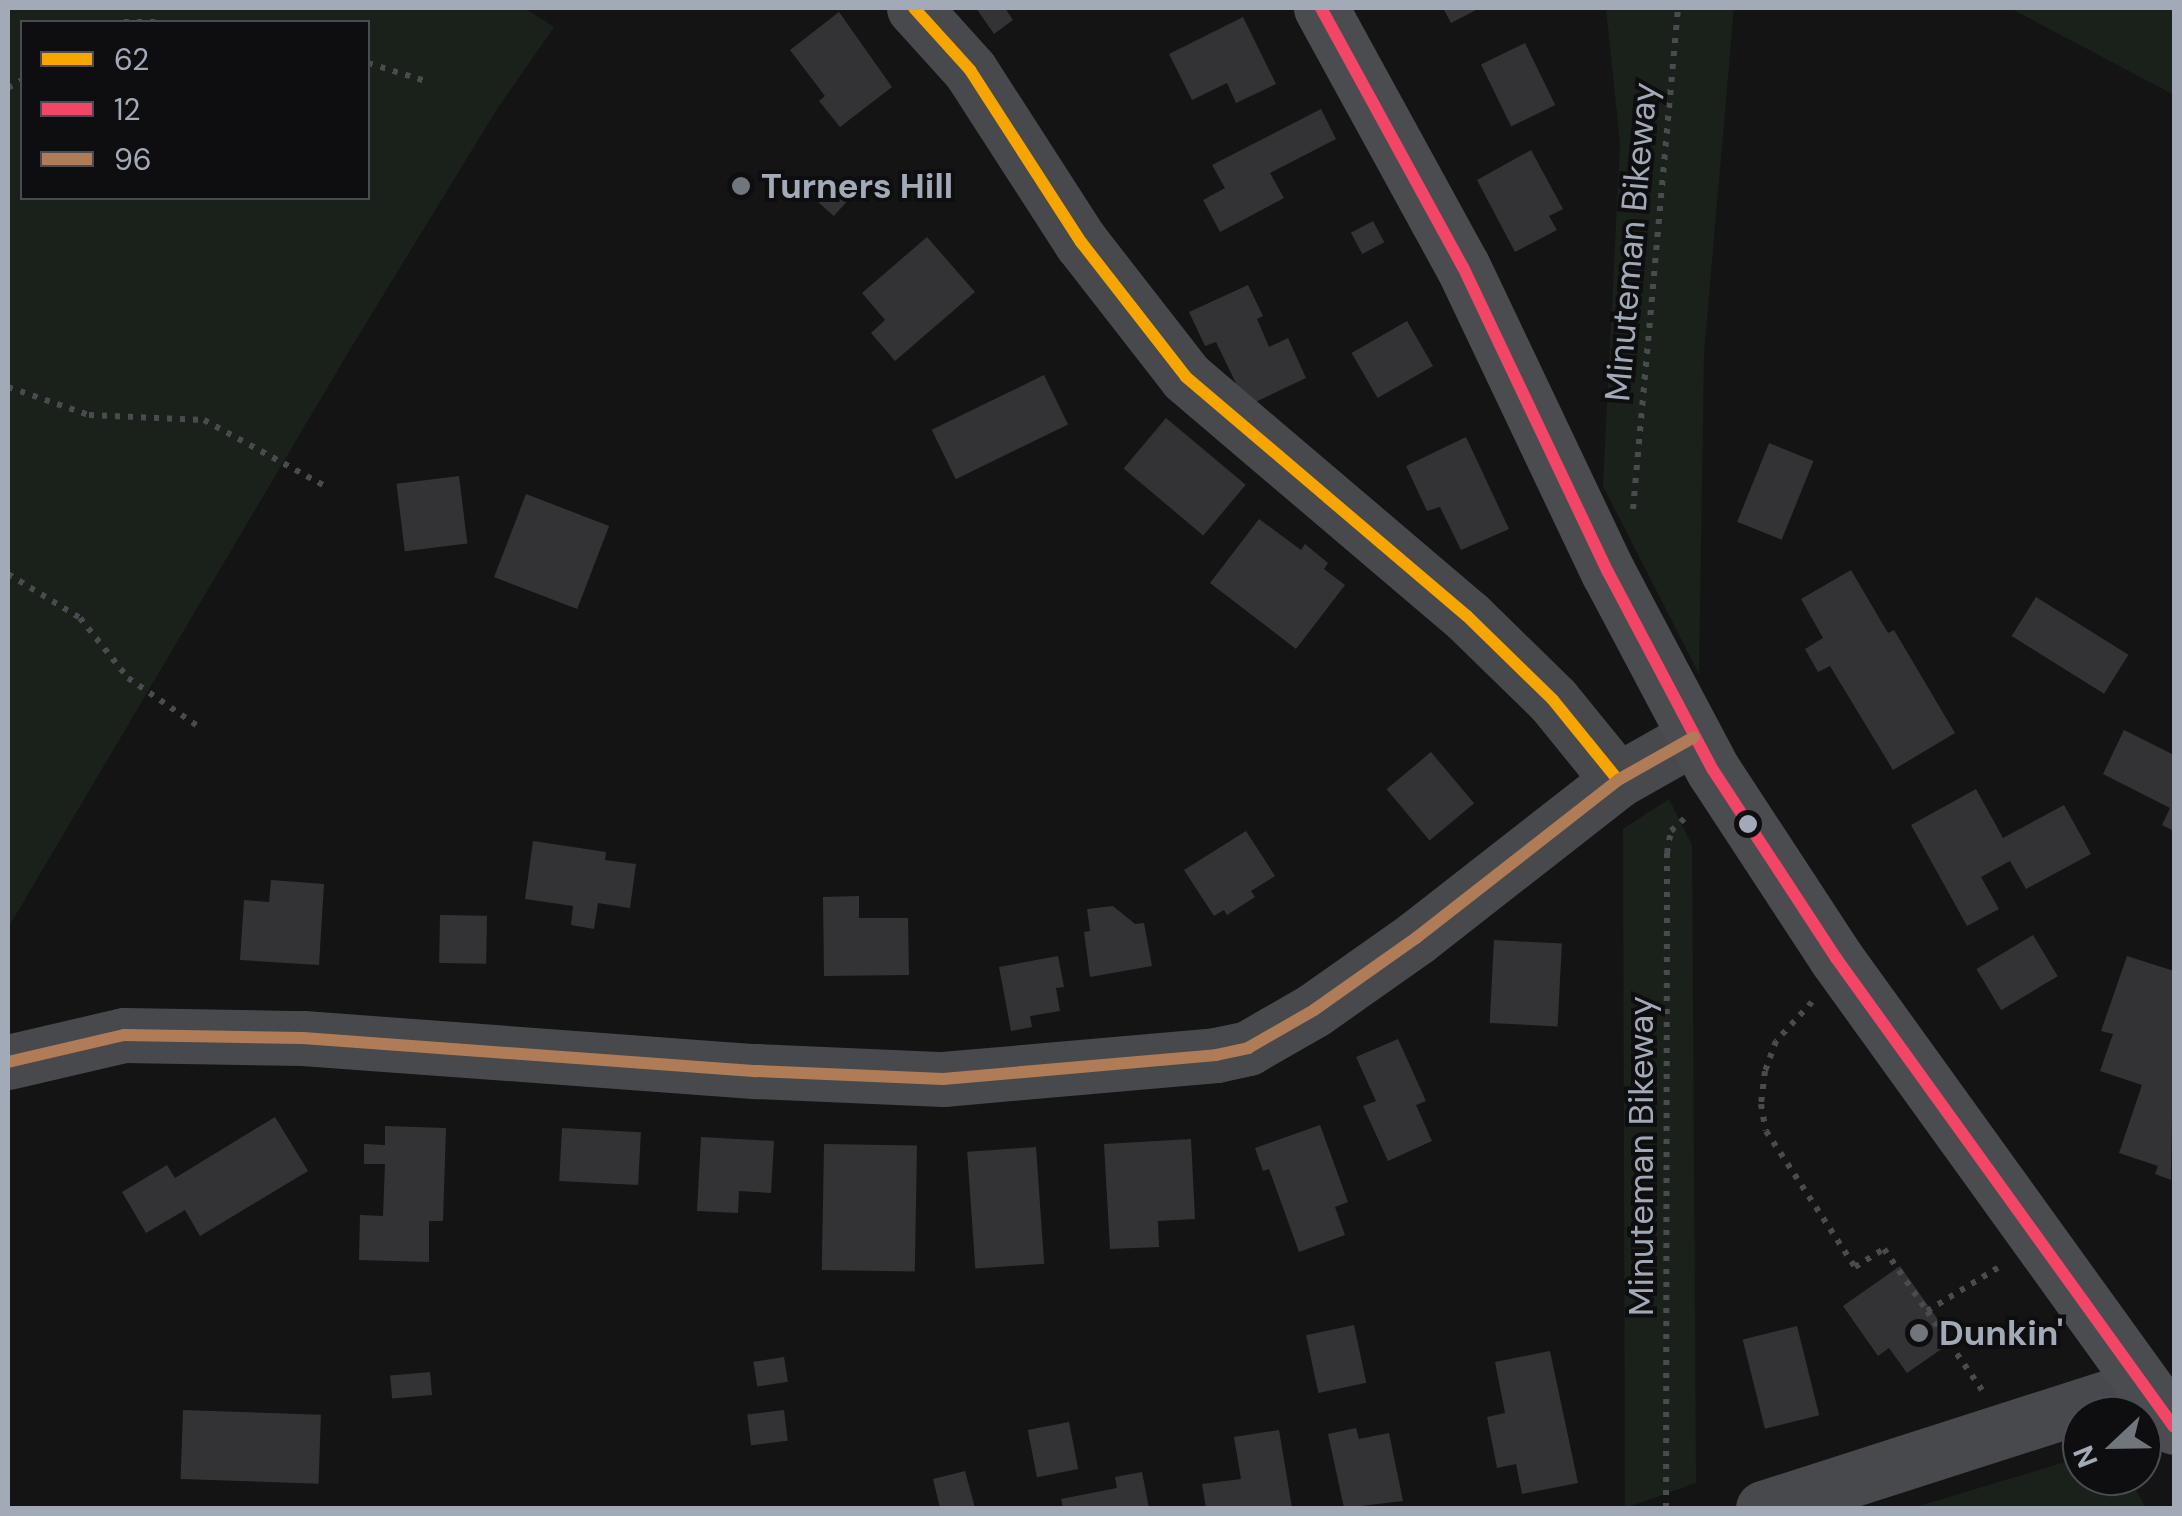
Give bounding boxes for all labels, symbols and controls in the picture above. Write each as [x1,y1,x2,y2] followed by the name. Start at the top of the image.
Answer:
[20,20,370,200] legend
[114,40,149,79] text: 62
[1596,81,1666,403] street label: Minuteman Bikeway
[114,90,141,129] text: 12
[114,140,152,179] text: 96
[761,165,953,207] place label: Turners Hill
[730,175,752,197] marker: Turners Hill
[1738,814,1758,834] unlabelled marker
[1620,996,1662,1316] street label: Minuteman Bikeway
[1939,1312,2063,1354] place label: Dunkin'
[1908,1322,1930,1344] marker: Dunkin'
[2062,1396,2162,1496] north arrow
[2065,1440,2107,1473] text: N

